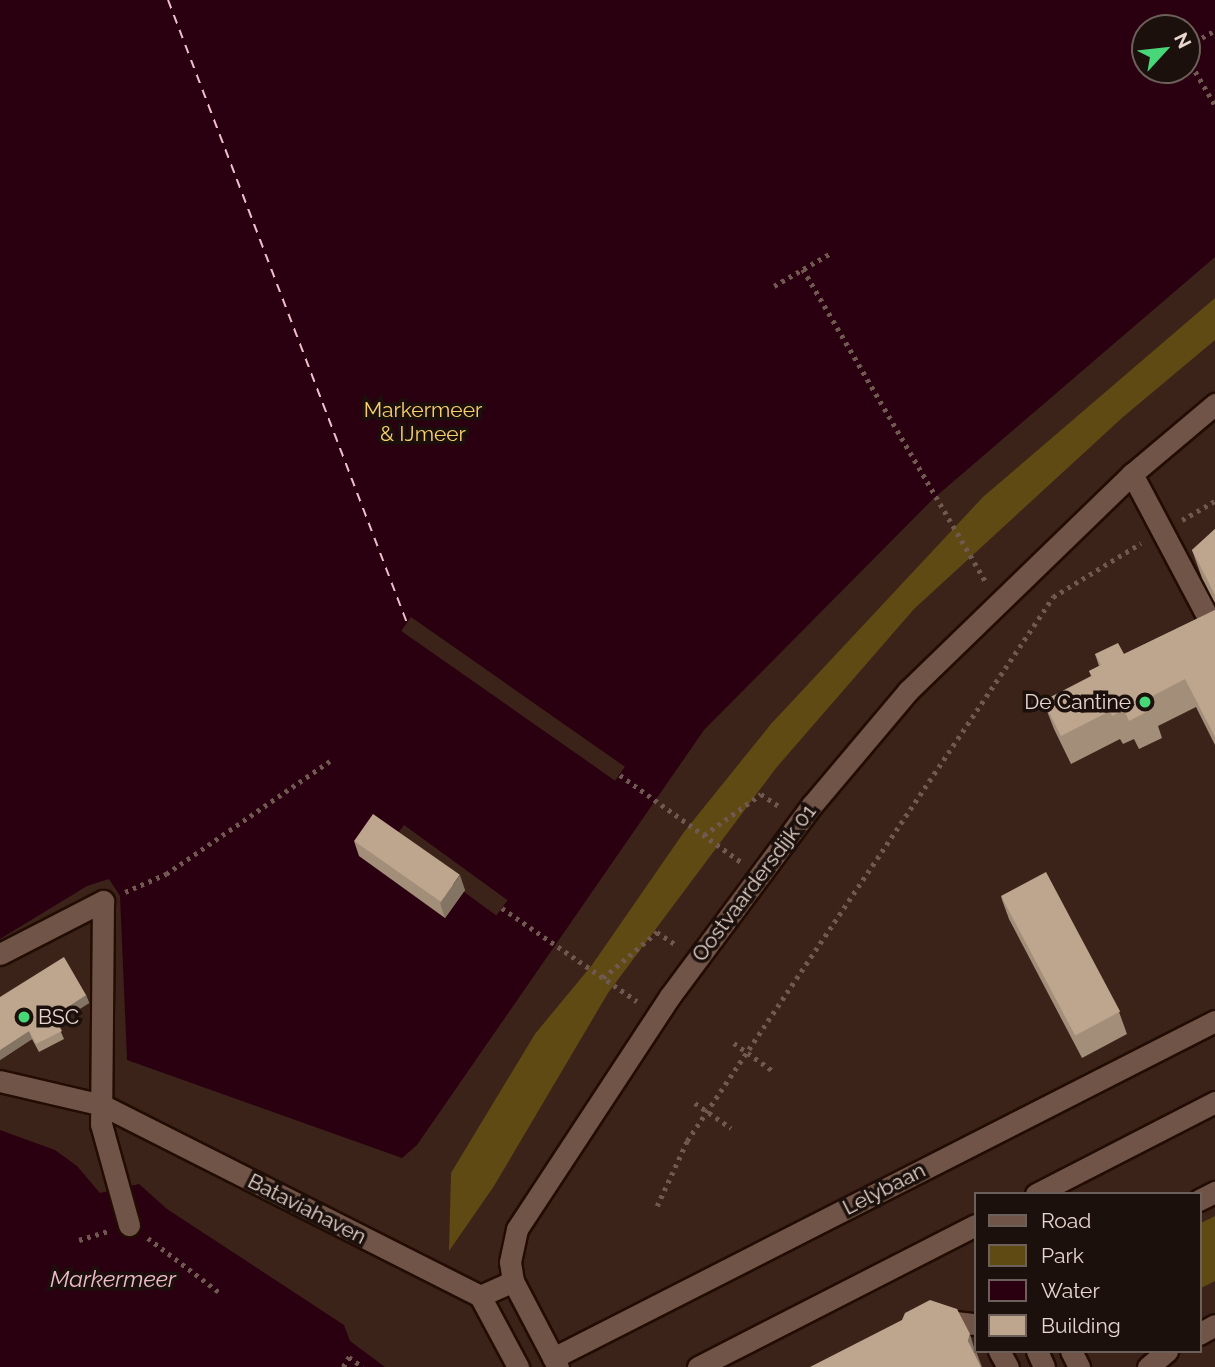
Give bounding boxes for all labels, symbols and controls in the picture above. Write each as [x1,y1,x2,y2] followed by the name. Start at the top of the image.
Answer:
[1131,14,1201,84] north arrow
[1170,29,1196,52] text: N
[364,397,482,447] park label: Markermeer & IJmeer
[1024,689,1131,715] place label: De Cantine
[1137,694,1153,710] marker: De Cantine
[687,800,821,966] street label: Oostvaardersdijk 01
[38,1004,79,1030] place label: BSC
[16,1009,32,1025] marker: BSC
[839,1158,929,1220] street label: Lelybaan
[244,1168,370,1250] street label: Bataviahaven
[974,1192,1201,1353] legend
[1041,1208,1091,1233] text: Road
[1041,1243,1084,1268] text: Park
[50,1265,176,1293] water label: Markermeer
[1041,1278,1100,1303] text: Water
[1041,1313,1121,1338] text: Building

